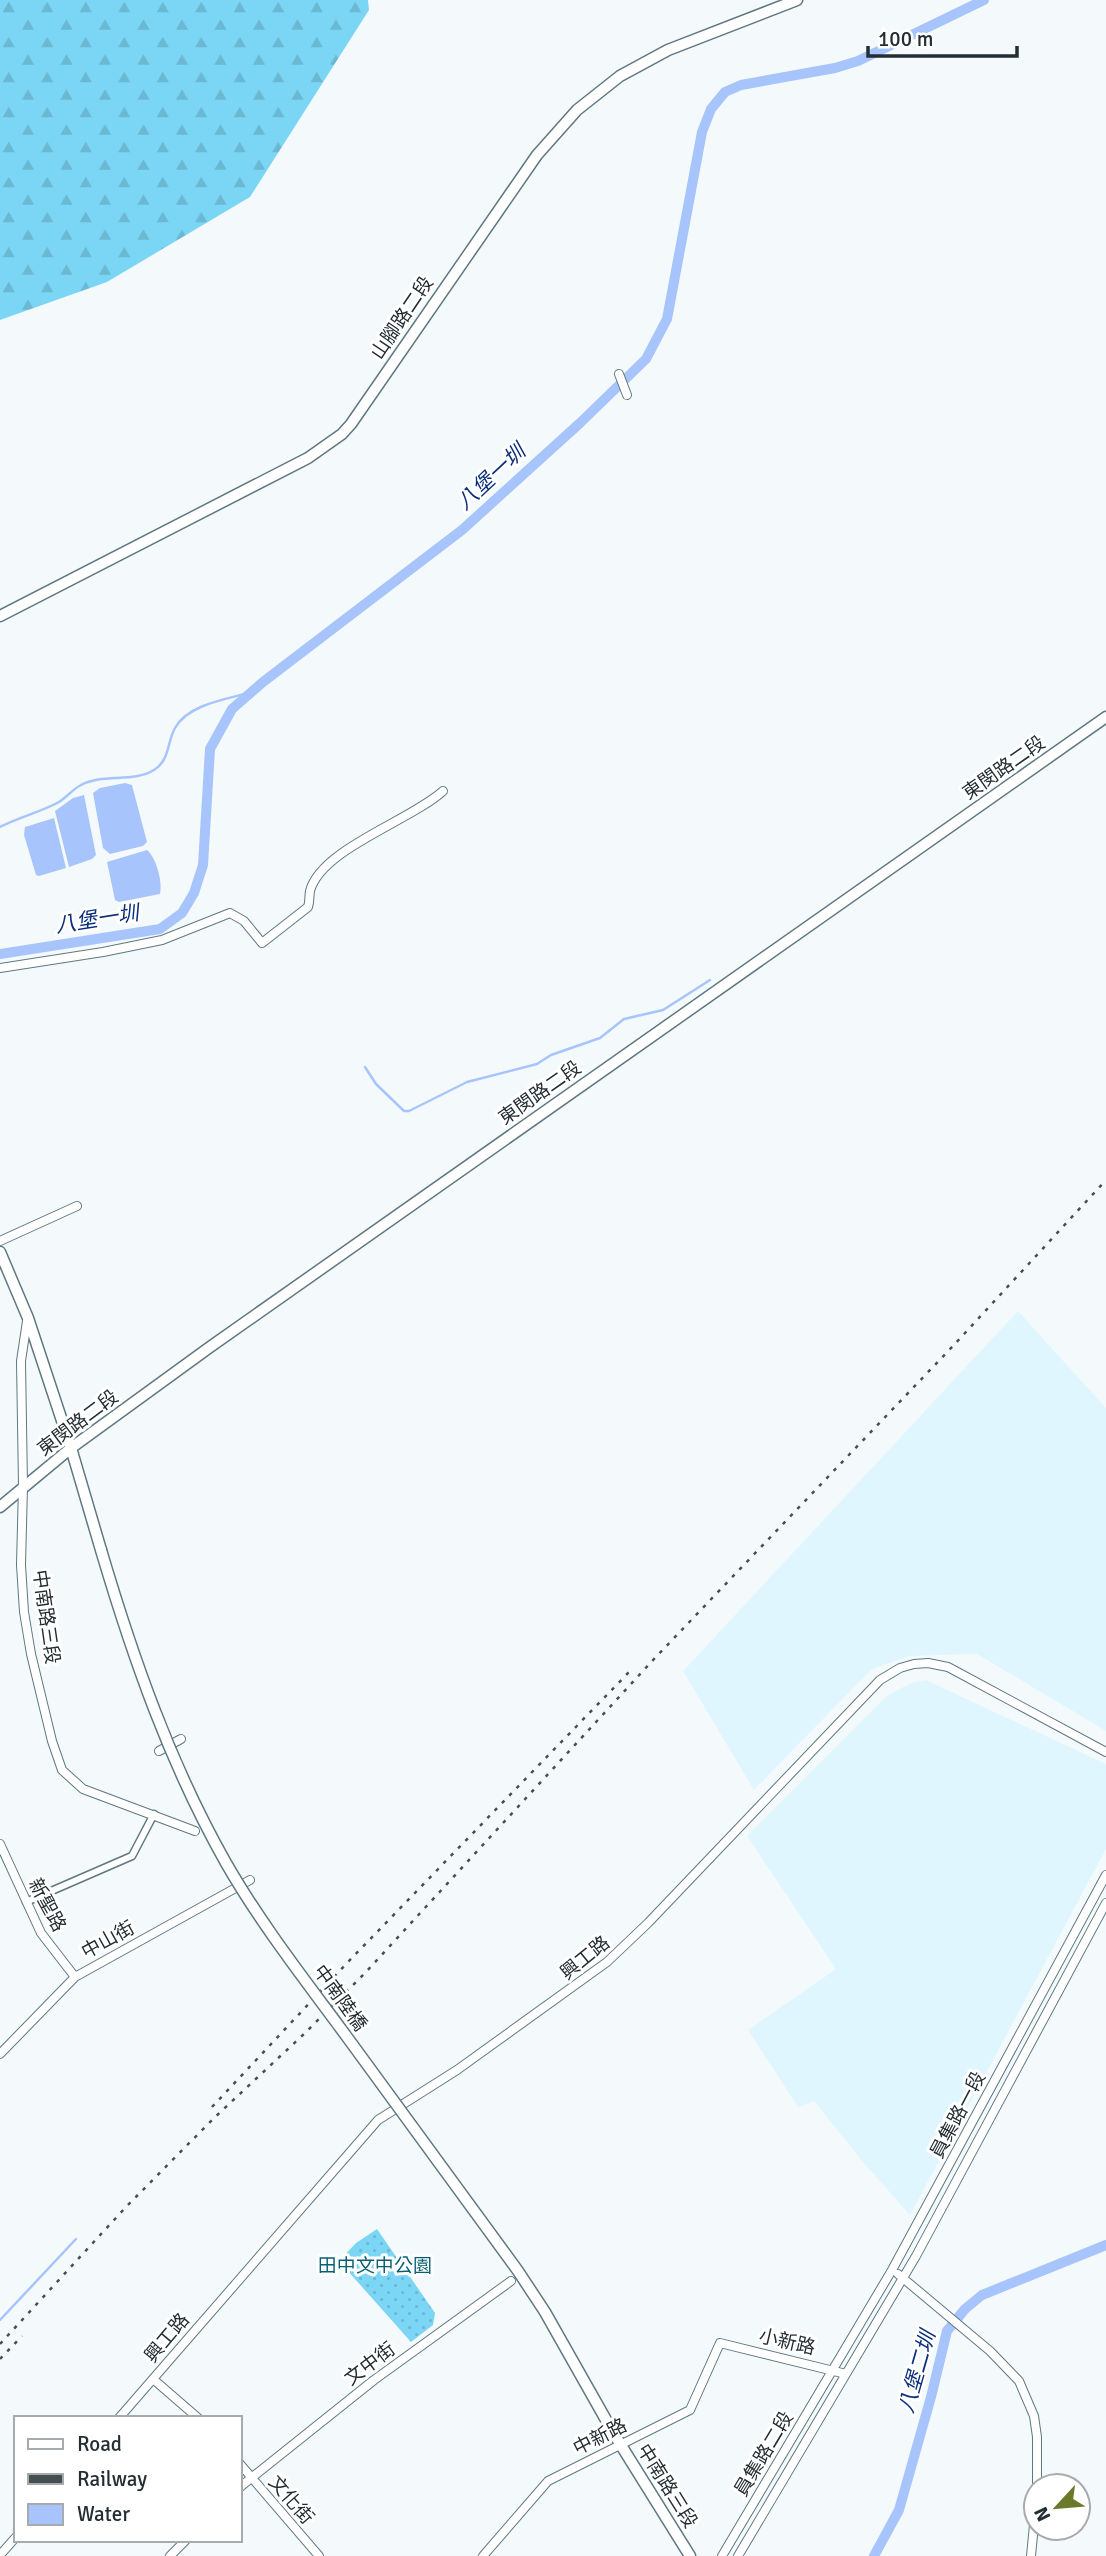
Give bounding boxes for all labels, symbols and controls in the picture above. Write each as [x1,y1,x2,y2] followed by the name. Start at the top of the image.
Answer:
[868,14,1017,58] scale bar
[878,26,933,52] text: 100 m
[365,272,439,364] street label: 山腳路二段
[451,437,533,515] water label: 八堡一圳
[958,731,1050,805] street label: 東閔路二段
[53,899,143,938] water label: 八堡一圳
[494,1056,586,1130] street label: 東閔路二段
[33,1385,123,1461] street label: 東閔路二段
[28,1568,64,1666] street label: 中南路三段
[23,1874,71,1936] street label: 新聖路
[77,1916,139,1964] street label: 中山街
[555,1931,615,1985] street label: 興工路
[308,1960,372,2036] street label: 中南陸橋
[925,2067,991,2163] street label: 員集路一段
[318,2254,432,2278] park label: 田中文中公園
[139,2308,195,2368] street label: 興工路
[757,2324,817,2360] street label: 小新路
[893,2325,942,2416] water label: 八堡二圳
[340,2337,400,2391] street label: 文中街
[729,2407,799,2501] street label: 員集路二段
[569,2413,631,2461] street label: 中新路
[14,2416,242,2542] legend
[77,2431,122,2457] text: Road
[632,2439,702,2533] street label: 中南路三段
[77,2466,147,2492] text: Railway
[263,2471,319,2529] street label: 文化街
[1022,2472,1092,2542] north arrow
[77,2501,130,2527] text: Water
[1029,2503,1056,2525] text: N

